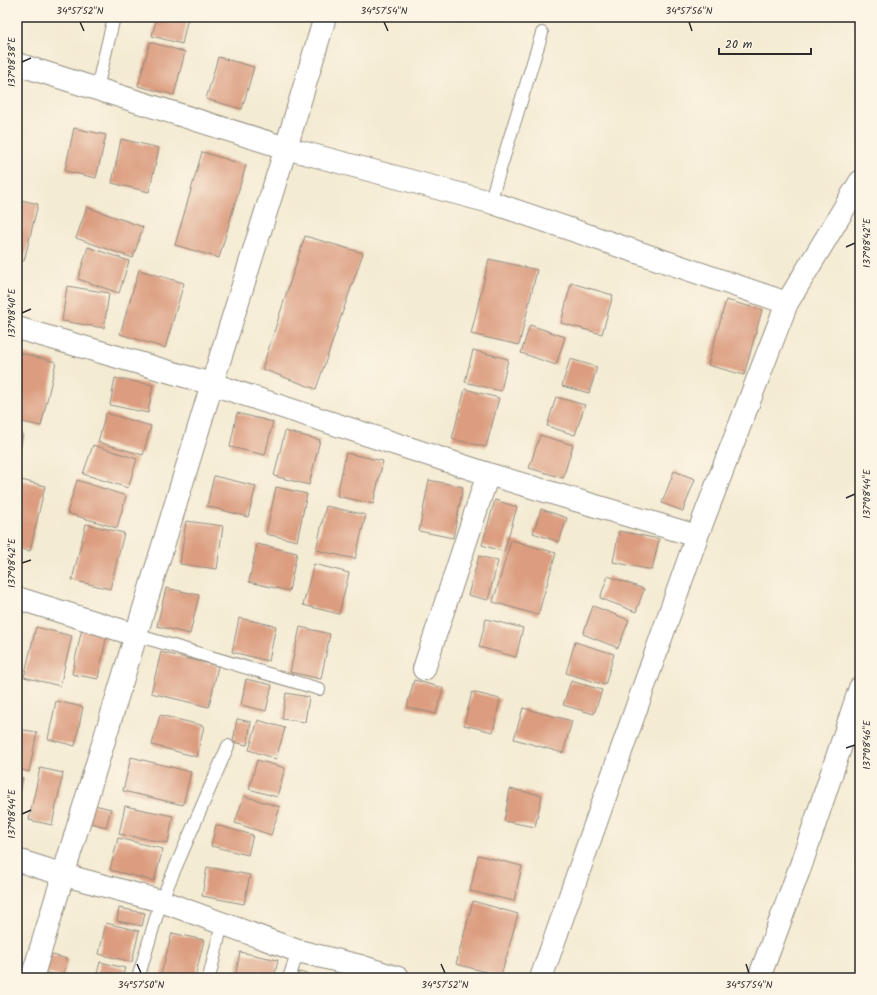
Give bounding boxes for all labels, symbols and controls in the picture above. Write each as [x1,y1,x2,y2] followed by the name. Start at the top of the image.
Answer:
[56,3,104,19] text: 34°57'52"N
[361,3,408,19] text: 34°57'54"N
[665,3,713,19] text: 34°57'56"N
[719,30,811,56] scale bar
[725,35,753,54] text: 20 m
[4,36,20,87] text: 137°08'38"E
[859,217,875,268] text: 137°08'42"E
[4,287,20,338] text: 137°08'40"E
[859,468,875,519] text: 137°08'44"E
[4,537,20,588] text: 137°08'42"E
[859,719,875,770] text: 137°08'46"E
[4,788,20,839] text: 137°08'44"E
[118,977,164,993] text: 34°57'50"N
[421,977,469,993] text: 34°57'52"N
[726,977,773,993] text: 34°57'54"N

